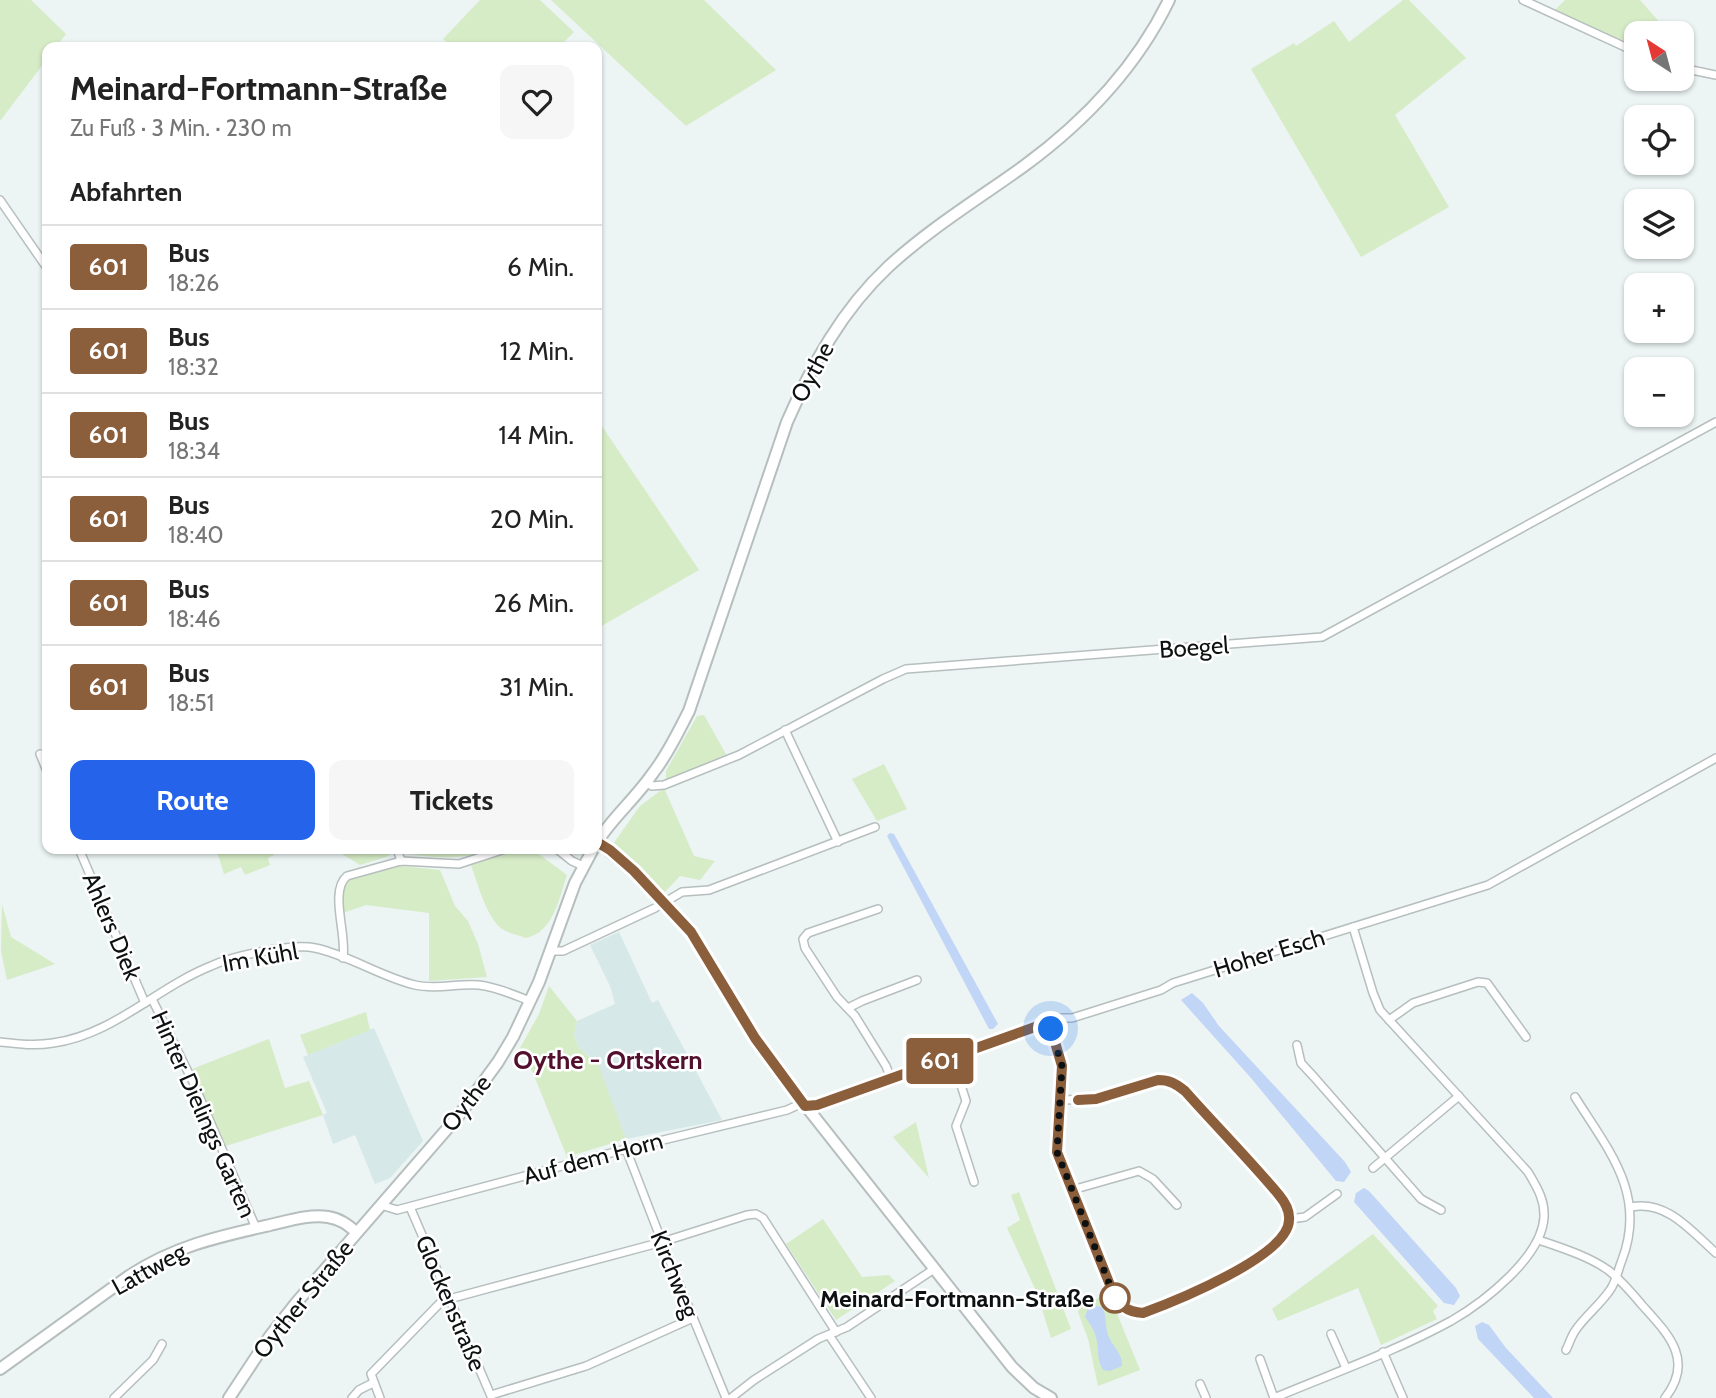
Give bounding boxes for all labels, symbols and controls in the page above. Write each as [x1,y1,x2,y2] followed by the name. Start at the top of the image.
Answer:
[1624,21,1694,91] north arrow
[1624,21,1694,427] map controls
[500,65,574,139] button: heart
[70,68,447,108] text: Meinard-Fortmann-Straße
[1624,105,1694,175] button: locate
[70,114,292,142] text: Zu Fuß · 3 Min. · 230 m
[70,176,182,208] text: Abfahrten
[1624,189,1694,259] button: layers
[168,237,209,269] text: Bus
[507,251,574,283] text: 6 Min.
[89,252,128,281] text: 601
[168,269,219,297] text: 18:26
[1624,273,1694,343] button: +
[168,321,209,353] text: Bus
[500,335,574,367] text: 12 Min.
[89,336,128,365] text: 601
[784,337,840,407] street label: Oythe
[168,353,219,381] text: 18:32
[1624,357,1694,427] button: −
[168,405,209,437] text: Bus
[498,419,574,451] text: 14 Min.
[89,420,128,449] text: 601
[168,437,220,465] text: 18:34
[168,489,209,521] text: Bus
[490,503,574,535] text: 20 Min.
[89,504,128,533] text: 601
[168,521,224,549] text: 18:40
[168,573,209,605] text: Bus
[493,587,574,619] text: 26 Min.
[89,588,128,617] text: 601
[168,605,221,633] text: 18:46
[1158,630,1230,664] street label: Boegel
[168,657,209,689] text: Bus
[499,671,574,703] text: 31 Min.
[89,672,128,701] text: 601
[168,689,214,717] text: 18:51
[70,760,315,840] button: Route
[329,760,574,840] button: Tickets
[76,868,148,984] street label: Ahlers Diek
[1210,922,1328,984] street label: Hoher Esch
[220,936,301,978] street label: Im Kühl
[145,1006,263,1222] street label: Hinter Dielings Garten
[1033,1011,1068,1046] your location
[900,1038,980,1084] line badge: 601
[513,1044,703,1076] district label: Oythe - Ortskern
[920,1046,960,1075] text: 601
[435,1069,497,1137] street label: Oythe
[520,1125,666,1191] street label: Auf dem Horn
[644,1226,706,1323] street label: Kirchweg
[409,1231,493,1375] street label: Glockenstraße
[247,1234,359,1364] street label: Oyther Straße
[107,1236,192,1301] street label: Lattweg
[1100,1283,1130,1313] marker: Meinard-Fortmann-Straße
[820,1284,1094,1313] place label: Meinard-Fortmann-Straße

